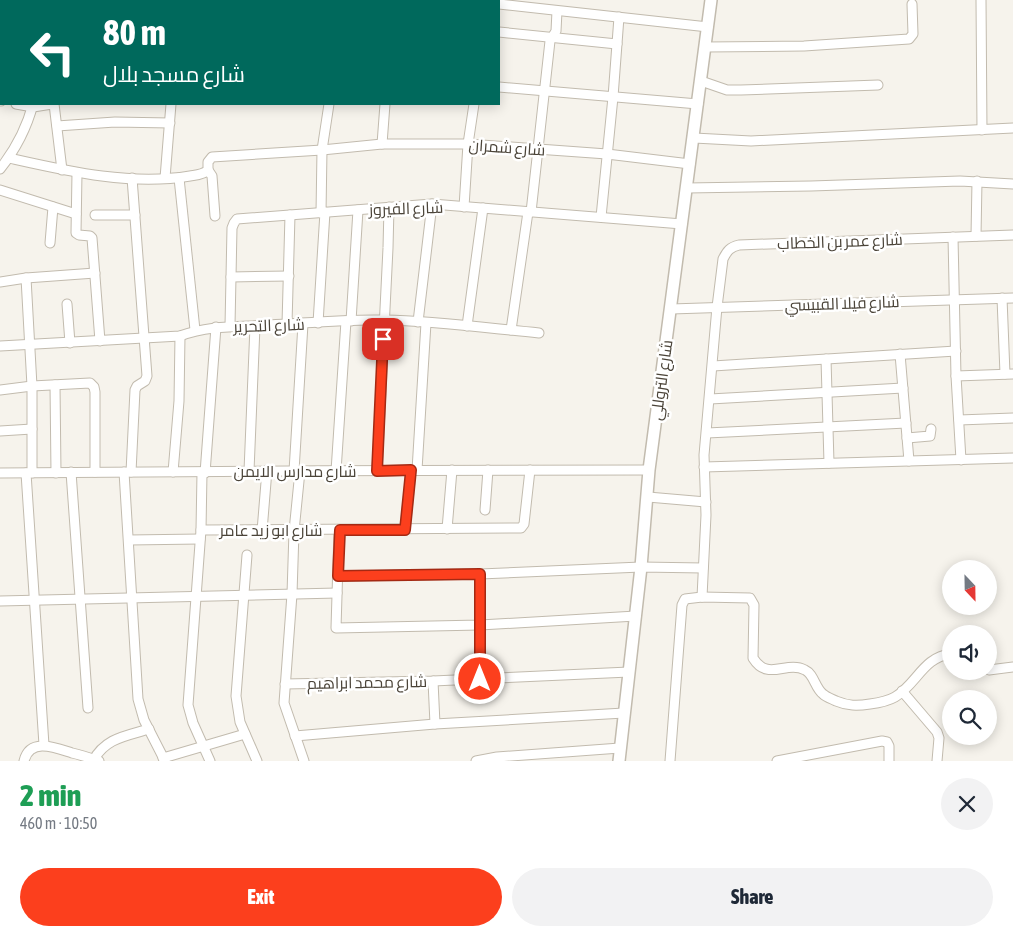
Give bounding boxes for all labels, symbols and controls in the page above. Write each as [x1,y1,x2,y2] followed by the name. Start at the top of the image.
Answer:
[103,12,166,52] text: 80 m
[20,20,85,85] icon: left
[103,61,245,87] text: شارع مسجد بلال
[468,135,546,162] street label: شارع شمران
[367,198,444,221] street label: شارع الفيروز
[777,230,903,255] street label: شارع عمر بن الخطاب
[784,292,900,318] street label: شارع فيلا القبيسي
[232,315,305,338] street label: شارع التحرير
[362,318,404,360] pin
[369,325,397,353] icon: arrive
[646,338,681,422] street label: شارع التروللي
[234,462,356,483] street label: شارع مدارس الايمن
[219,521,322,542] street label: شارع ابو زيد عامر
[942,560,998,615] north arrow
[942,560,997,745] map controls
[942,625,997,680] button: sound
[453,652,505,704] position arrow
[307,672,427,695] street label: شارع محمد ابراهيم
[942,690,997,745] button: search
[20,778,81,812] text: 2 min
[941,778,993,830] button: close
[20,814,97,832] text: 460 m · 10:50
[20,868,502,926] button: Exit
[512,868,993,926] button: Share

